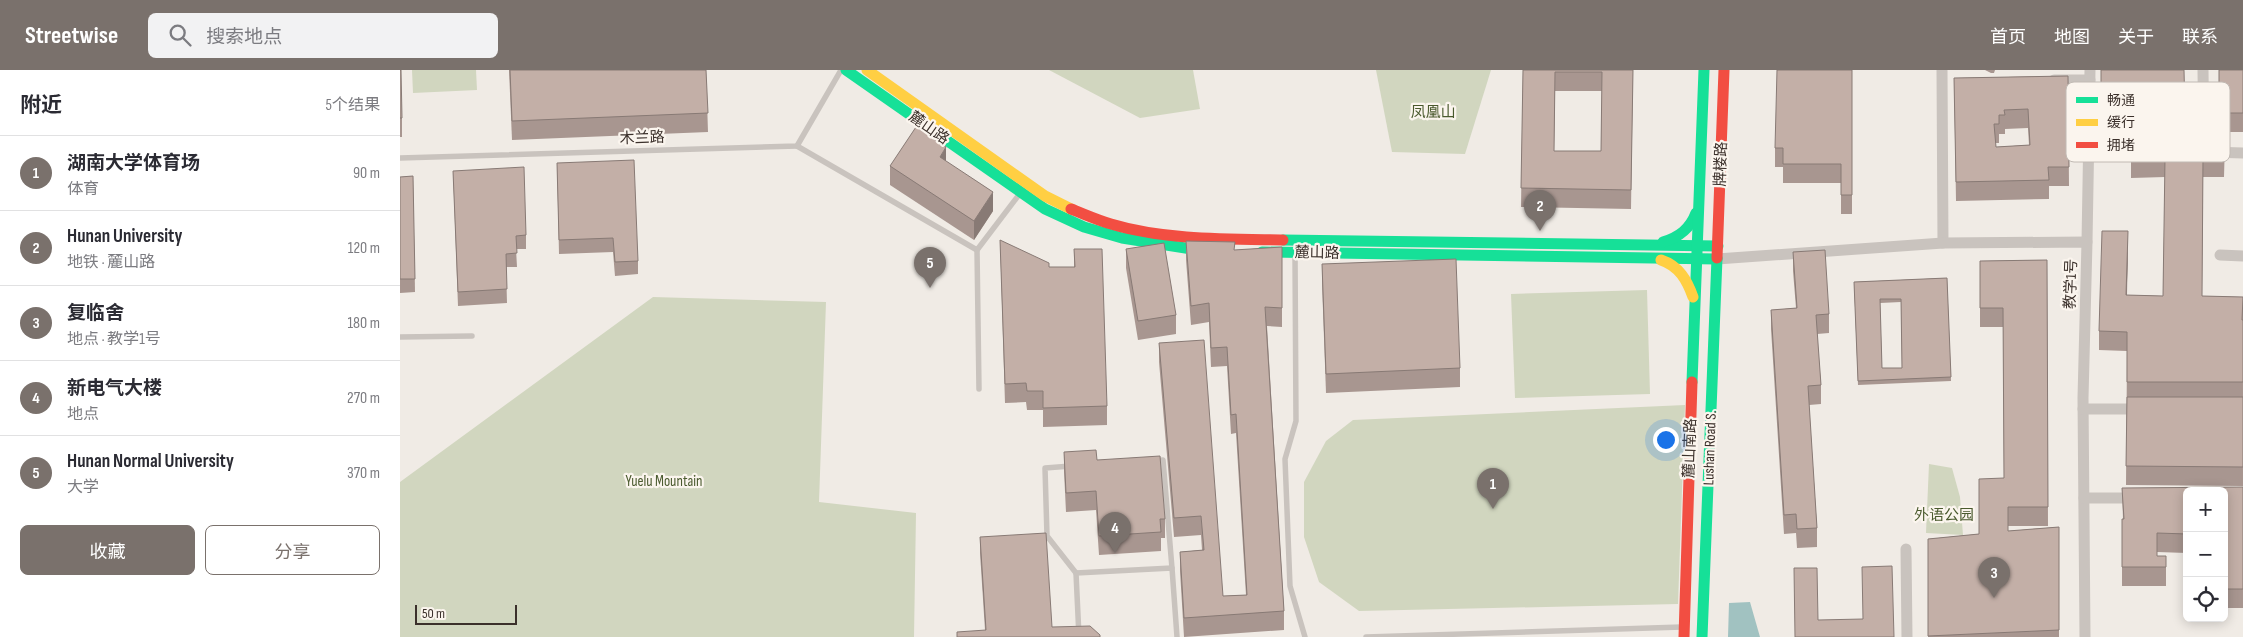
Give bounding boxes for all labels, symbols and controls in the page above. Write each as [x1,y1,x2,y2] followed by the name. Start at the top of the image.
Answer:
[148,13,498,58] search box
[25,21,118,50] text: Streetwise
[166,21,194,49] icon: search
[206,26,282,49] text: 搜索地点
[1990,27,2026,48] text: 首页
[2054,27,2090,48] text: 地图
[2118,27,2154,48] text: 关于
[2182,27,2218,48] text: 联系
[2066,82,2230,162] legend
[2107,92,2135,109] text: 畅通
[20,93,62,118] text: 附近
[326,96,380,115] text: 5个结果
[1410,103,1456,122] park label: 凤凰山
[905,107,953,149] street label: 麓山路
[2107,114,2135,131] text: 缓行
[619,128,665,148] street label: 木兰路
[2107,137,2135,154] text: 拥堵
[1711,141,1731,187] street label: 牌楼路
[67,152,200,175] text: 湖南大学体育场
[33,164,39,183] text: 1
[353,164,380,183] text: 90 m
[67,180,99,199] text: 体育
[1524,190,1556,231] pin: 2
[67,225,182,248] text: Hunan University
[32,239,40,258] text: 2
[348,239,380,258] text: 120 m
[1294,243,1340,263] street label: 麓山路
[914,247,946,288] pin: 5
[67,253,155,272] text: 地铁 · 麓山路
[2061,259,2081,309] street label: 教学1号
[67,302,124,325] text: 复临舍
[32,314,40,333] text: 3
[347,314,380,333] text: 180 m
[67,330,161,349] text: 地点 · 教学1号
[67,377,162,400] text: 新电气大楼
[32,389,40,408] text: 4
[347,389,380,408] text: 270 m
[67,405,99,424] text: 地点
[1699,410,1721,486] street label: Lushan Road S.
[1679,418,1701,478] street label: 麓山南路
[1653,427,1679,453] your location
[67,450,234,473] text: Hunan Normal University
[32,464,40,483] text: 5
[347,464,380,483] text: 370 m
[1477,468,1509,509] pin: 1
[626,472,702,491] park label: Yuelu Mountain
[67,478,99,497] text: 大学
[2183,487,2228,622] map controls
[2183,487,2228,532] button: +
[1914,506,1974,525] park label: 外语公园
[1099,512,1131,553] pin: 4
[20,525,195,575] button: 收藏
[205,525,380,575] button: 分享
[2183,532,2228,577] button: −
[1978,557,2010,598] pin: 3
[2183,577,2228,622] button: locate
[415,602,518,625] scale bar
[422,605,445,622] text: 50 m

